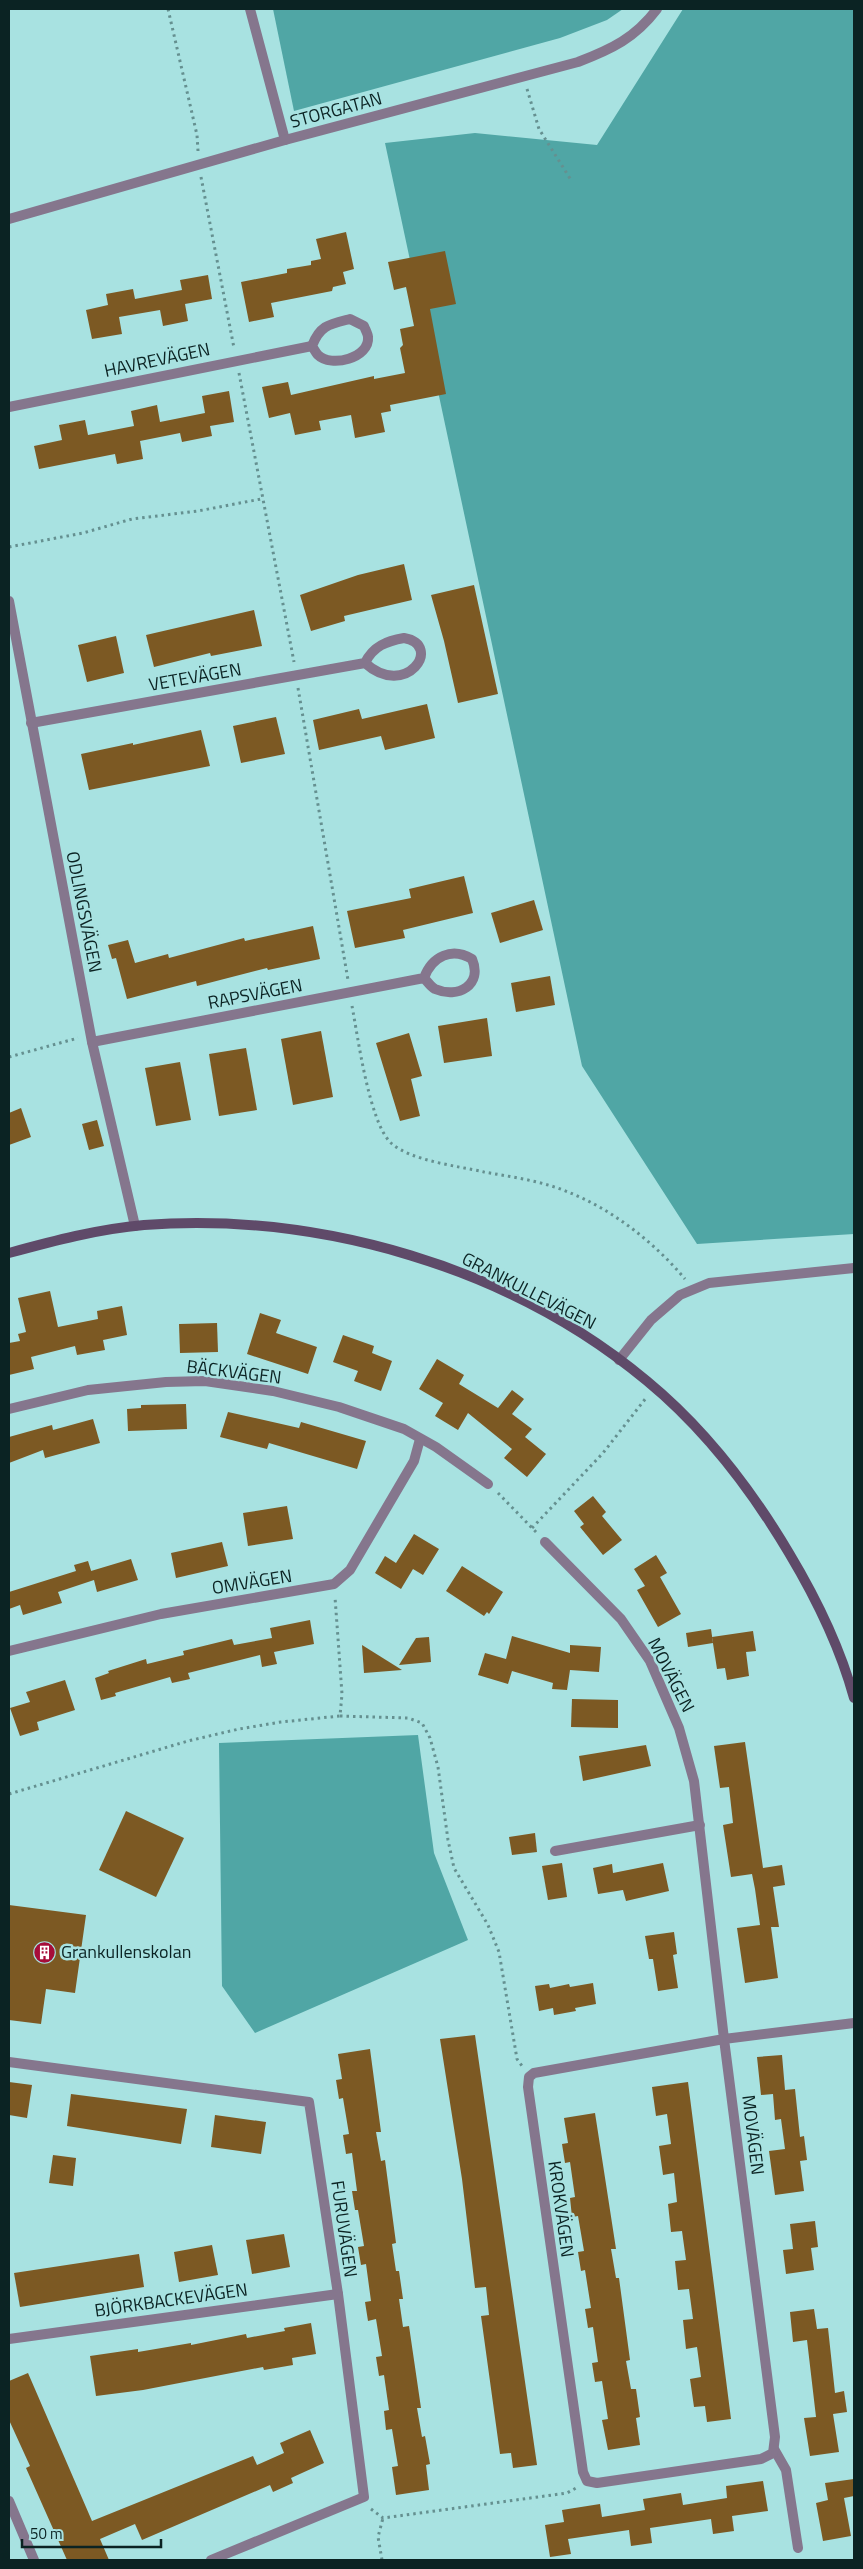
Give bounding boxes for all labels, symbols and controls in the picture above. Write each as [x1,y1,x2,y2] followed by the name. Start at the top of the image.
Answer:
[287,84,385,135] street label: STORGATAN
[101,335,212,384] street label: HAVREVÄGEN
[147,655,243,698] street label: VETEVÄGEN
[59,849,109,975] street label: ODLINGSVÄGEN
[205,971,304,1016] street label: RAPSVÄGEN
[457,1245,601,1336] street label: GRANKULLEVÄGEN
[185,1352,283,1391] street label: BÄCKVÄGEN
[210,1562,294,1601] street label: OMVÄGEN
[641,1633,702,1717] street label: MOVÄGEN
[61,1938,191,1965] place label: Grankullenskolan
[33,1940,57,1964] building icon: Grankullenskolan
[735,2093,772,2177] street label: MOVÄGEN
[541,2159,582,2259] street label: KROKVÄGEN
[324,2179,365,2279] street label: FURUVÄGEN
[93,2275,249,2324] street label: BJÖRKBACKEVÄGEN
[22,2516,161,2548] scale bar
[30,2522,63,2545] text: 50 m

